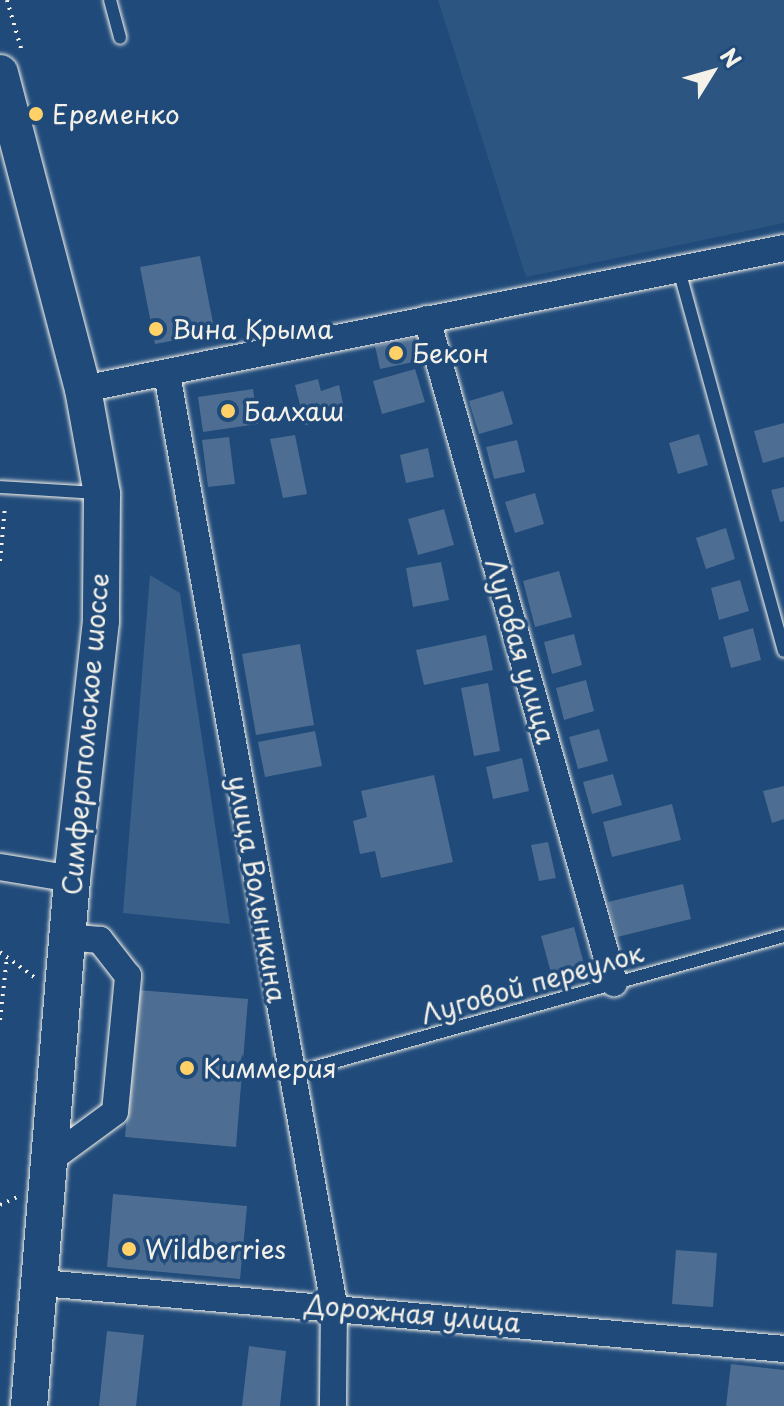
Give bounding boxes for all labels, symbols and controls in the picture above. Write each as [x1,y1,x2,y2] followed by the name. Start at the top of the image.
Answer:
[672,32,752,112] north arrow
[713,40,750,74] text: N
[52,98,180,130] place label: Еременко
[27,105,45,123] marker: Еременко
[172,313,335,345] place label: Вина Крыма
[147,320,165,338] marker: Вина Крыма
[412,337,489,369] place label: Бекон
[387,344,405,362] marker: Бекон
[244,395,344,427] place label: Балхаш
[219,402,237,420] marker: Балхаш
[480,554,562,748] street label: Луговая улица
[55,572,115,896] street label: Симферопольское шоссе
[223,772,293,1006] street label: улица Волынкина
[417,936,647,1030] street label: Луговой переулок
[203,1052,337,1084] place label: Киммерия
[178,1059,196,1077] marker: Киммерия
[145,1233,286,1265] place label: Wildberries
[120,1240,138,1258] marker: Wildberries
[303,1288,523,1338] street label: Дорожная улица

